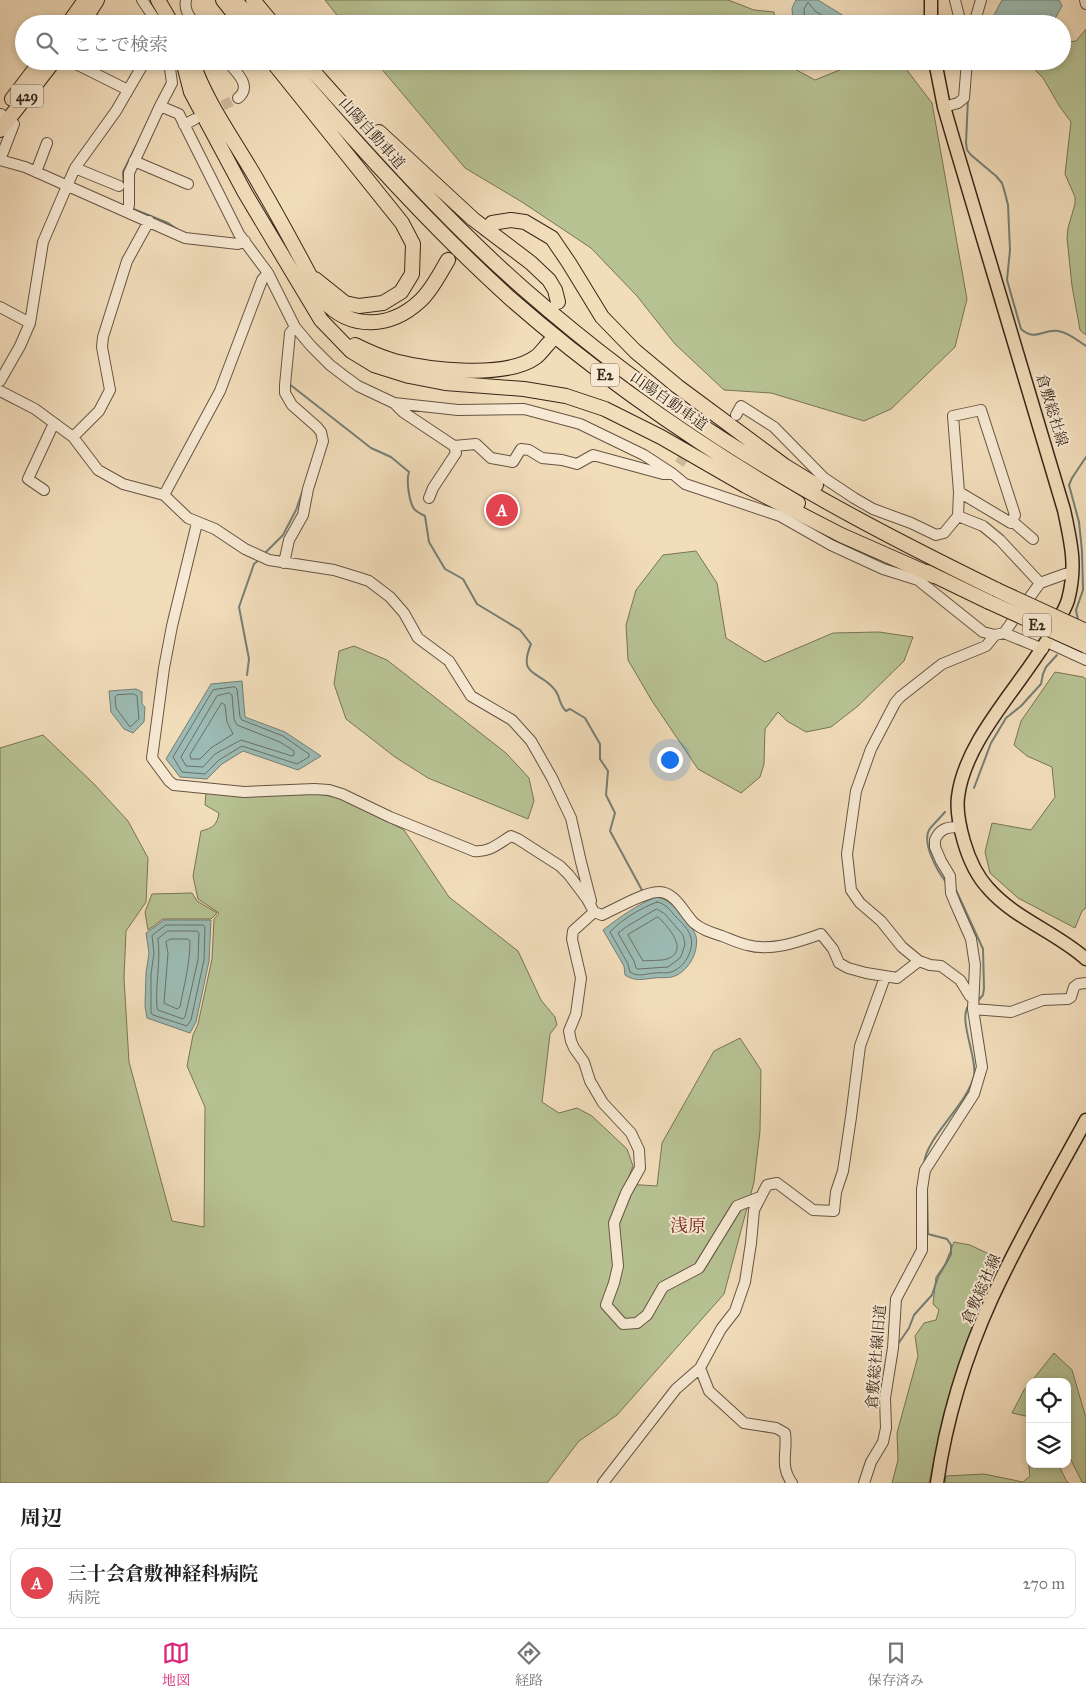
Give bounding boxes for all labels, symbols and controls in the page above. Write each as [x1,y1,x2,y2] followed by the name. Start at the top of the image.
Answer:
[15,15,1071,70] search box
[33,29,61,57] icon: search
[73,33,168,56] text: ここで検索
[11,84,43,108] road number: 429
[335,94,409,172] street label: 山陽自動車道
[591,364,619,386] road number: E2
[627,368,711,434] street label: 山陽自動車道
[1032,371,1072,449] street label: 倉敷総社線
[486,491,518,529] pin: A
[1023,614,1051,636] road number: E2
[657,747,683,773] your location
[670,1215,706,1237] district label: 浅原
[958,1251,1004,1327] street label: 倉敷総社線
[862,1304,890,1410] street label: 倉敷総社線旧道
[1026,1378,1071,1468] map controls
[1026,1378,1071,1423] button: locate
[1026,1423,1071,1468] button: layers
[20,1505,62,1531] text: 周辺
[68,1562,258,1585] text: 三十会倉敷神経科病院
[32,1574,42,1593] text: A
[1023,1574,1065,1593] text: 270 m
[68,1588,100,1607] text: 病院
[162,1639,190,1689] tab: 地図
[515,1639,543,1689] tab: 経路
[868,1639,924,1689] tab: 保存済み

